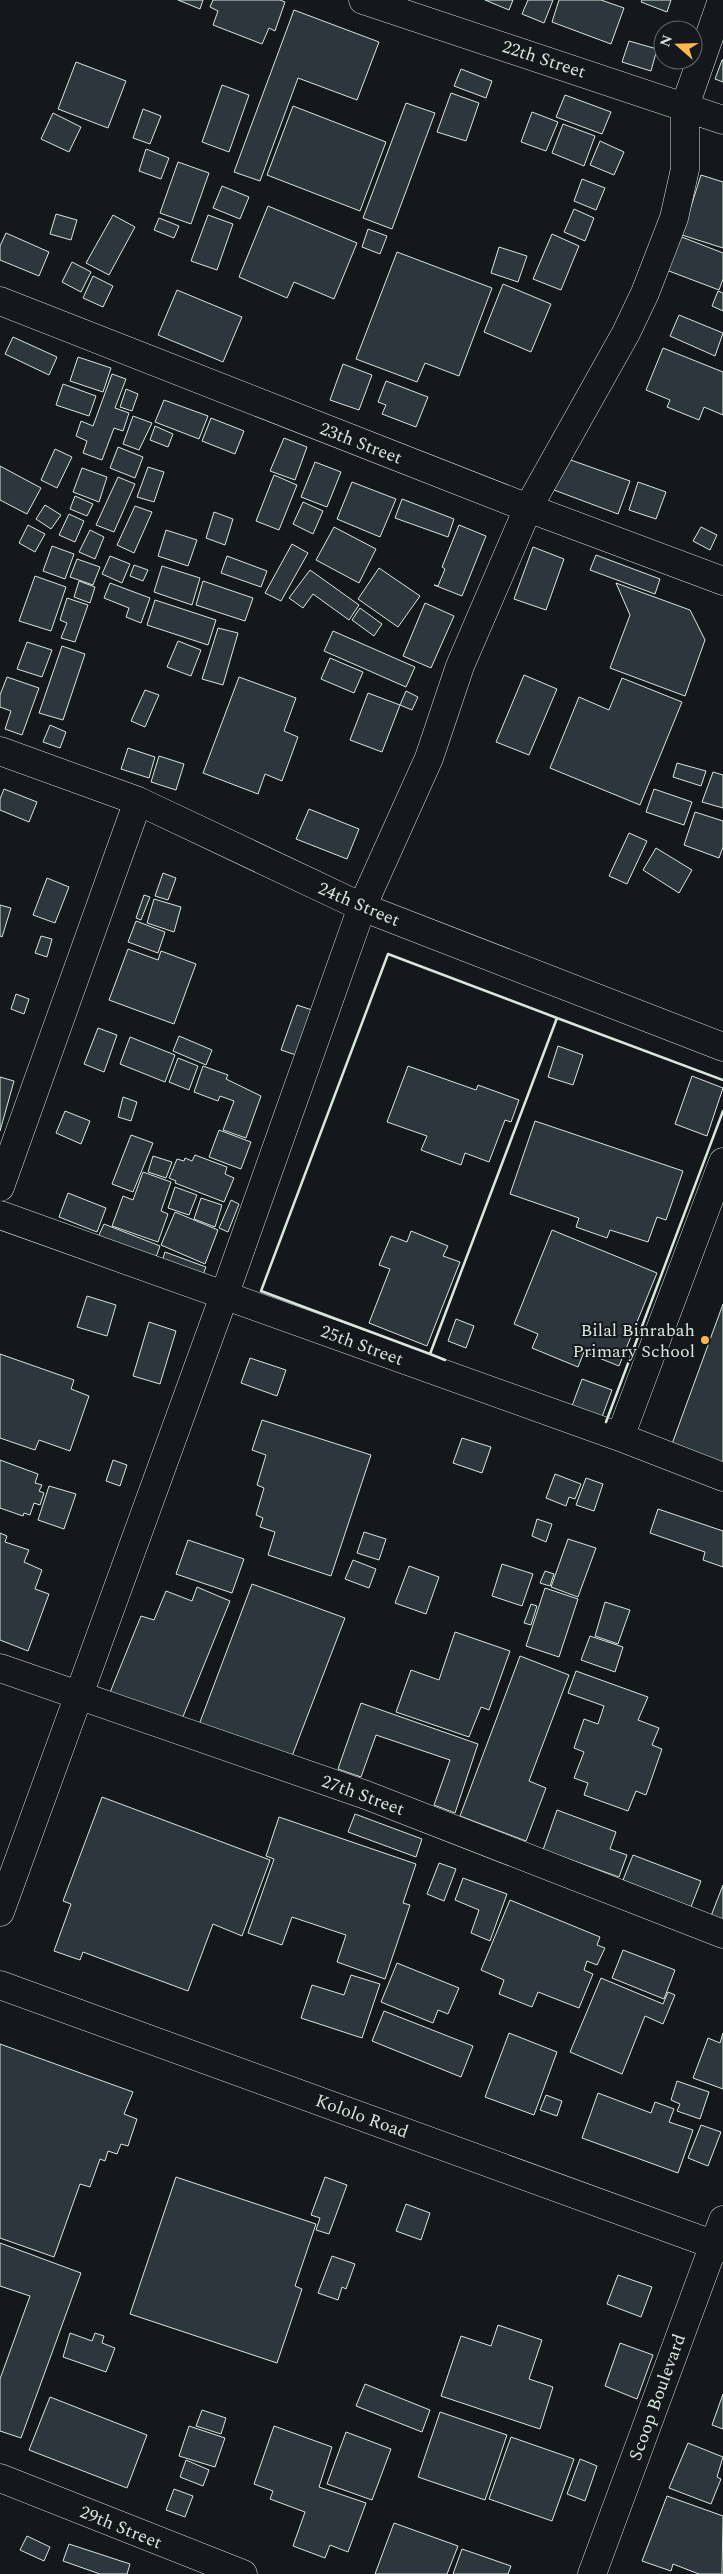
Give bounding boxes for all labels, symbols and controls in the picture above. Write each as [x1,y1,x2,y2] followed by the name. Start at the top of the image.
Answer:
[653,20,703,70] north arrow
[654,32,678,50] text: N
[498,33,589,86] street label: 22th Street
[316,415,406,472] street label: 23th Street
[314,875,404,934] street label: 24th Street
[573,1317,695,1365] place label: Bilal Binrabah Primary School
[317,1318,407,1373] street label: 25th Street
[699,1334,711,1346] marker: Bilal Binrabah Primary School
[318,1768,408,1823] street label: 27th Street
[311,2087,412,2146] street label: Kololo Road
[622,2330,693,2464] street label: Scoop Boulevard
[76,2499,166,2556] street label: 29th Street

